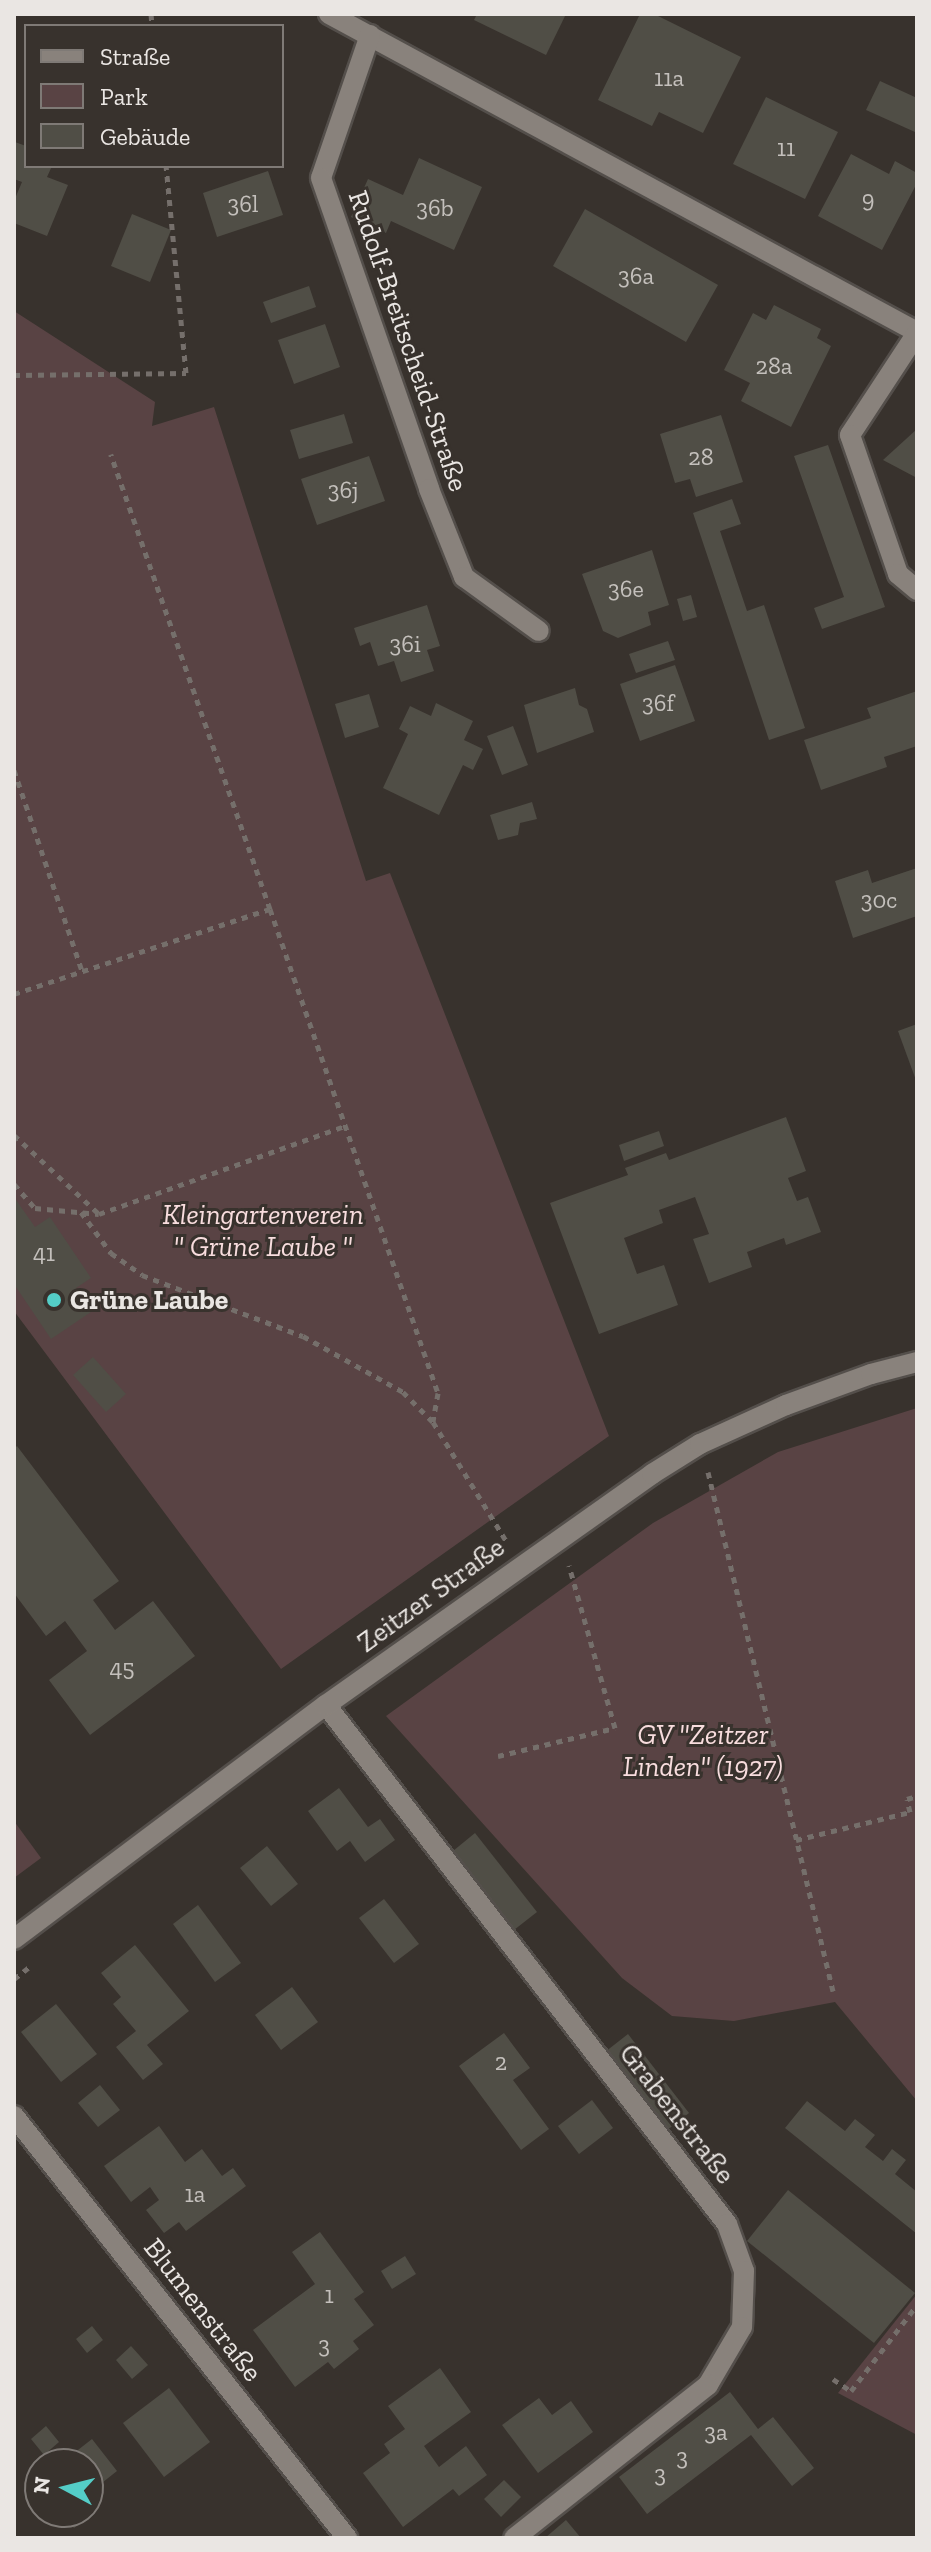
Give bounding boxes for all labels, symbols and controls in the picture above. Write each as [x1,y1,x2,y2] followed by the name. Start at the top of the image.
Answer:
[24,24,284,168] legend
[100,42,170,71] text: Straße
[654,64,684,92] house number: 11a
[100,82,148,111] text: Park
[100,122,190,151] text: Gebäude
[777,134,795,162] house number: 11
[862,185,874,213] house number: 9
[341,186,475,496] street label: Rudolf-Breitscheid-Straße
[228,190,258,218] house number: 36l
[416,194,454,222] house number: 36b
[618,262,654,290] house number: 36a
[756,352,792,380] house number: 28a
[688,443,714,471] house number: 28
[328,476,358,504] house number: 36j
[608,575,644,603] house number: 36e
[389,630,421,658] house number: 36i
[642,689,674,717] house number: 36f
[861,886,897,914] house number: 30c
[162,1198,364,1264] park label: Kleingartenverein " Grüne Laube "
[33,1239,55,1267] house number: 41
[70,1283,228,1317] place label: Grüne Laube
[45,1291,63,1309] marker: Grüne Laube
[351,1530,511,1660] street label: Zeitzer Straße
[109,1654,135,1682] house number: 45
[623,1718,783,1784] park label: GV "Zeitzer Linden" (1927)
[612,2037,742,2191] street label: Grabenstraße
[495,2048,507,2076] house number: 2
[185,2180,205,2208] house number: 1a
[137,2232,269,2388] street label: Blumenstraße
[324,2281,334,2309] house number: 1
[318,2331,330,2359] house number: 3
[704,2418,728,2446] house number: 3a
[676,2443,688,2471] house number: 3
[24,2448,104,2528] north arrow
[654,2460,666,2488] house number: 3
[27,2475,56,2495] text: N

